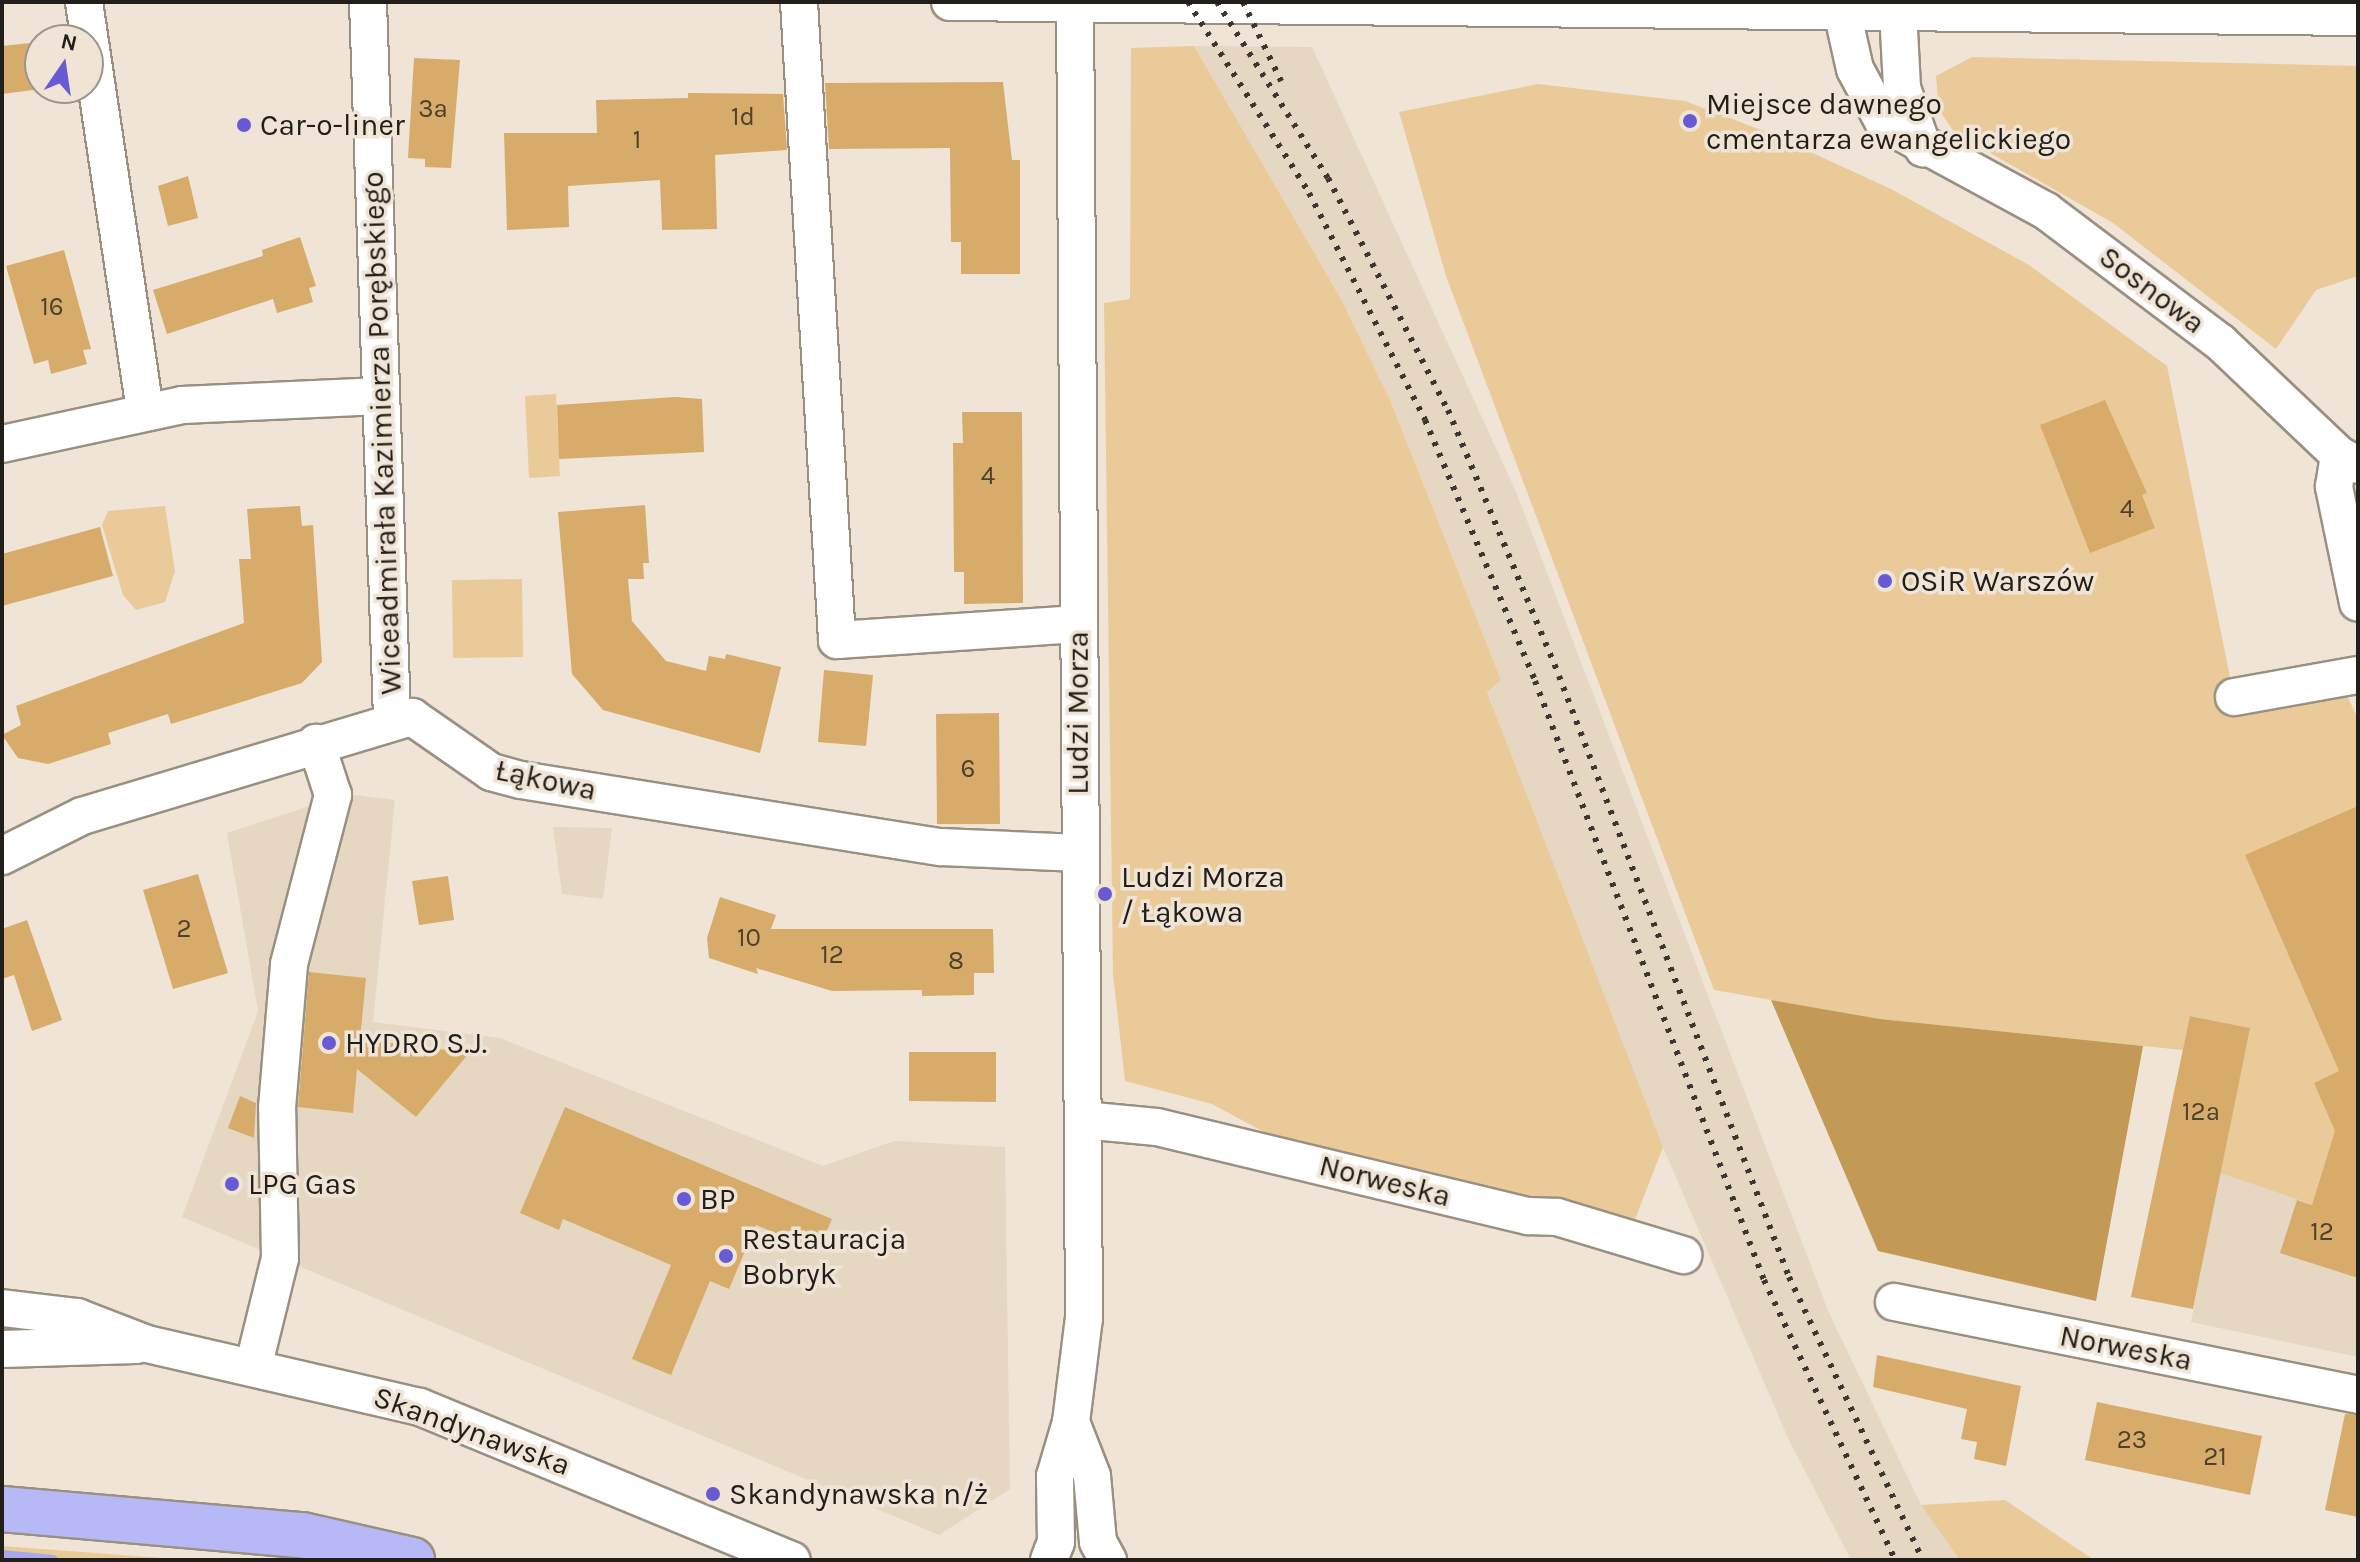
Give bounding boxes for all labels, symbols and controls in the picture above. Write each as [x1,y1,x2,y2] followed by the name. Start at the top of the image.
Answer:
[24,24,104,104] north arrow
[58,28,80,57] text: N
[1706,86,2071,156] place label: Miejsce dawnego cmentarza ewangelickiego
[418,93,448,125] house number: 3a
[731,101,755,133] house number: 1d
[260,107,405,143] place label: Car-o-liner
[1681,112,1699,130] marker: Miejsce dawnego cmentarza ewangelickiego
[235,116,253,134] marker: Car-o-liner
[633,124,641,156] house number: 1
[355,171,409,695] street label: Wiceadmirała Kazimierza Porębskiego
[2092,239,2212,341] street label: Sosnowa
[40,291,64,323] house number: 16
[981,460,995,492] house number: 4
[2120,493,2134,525] house number: 4
[1901,563,2094,599] place label: OSiR Warszów
[1876,572,1894,590] marker: OSiR Warszów
[1060,631,1096,795] street label: Ludzi Morza
[492,752,600,808] street label: Łąkowa
[961,753,975,785] house number: 6
[1121,859,1285,930] place label: Ludzi Morza / Łąkowa
[1096,885,1114,903] marker: Ludzi Morza / Łąkowa
[176,913,192,945] house number: 2
[737,922,761,954] house number: 10
[820,939,844,971] house number: 12
[948,945,964,977] house number: 8
[345,1025,487,1061] place label: HYDRO S.J.
[320,1034,338,1052] marker: HYDRO S.J.
[2182,1096,2220,1128] house number: 12a
[1316,1147,1454,1215] street label: Norweska
[248,1166,357,1202] place label: LPG Gas
[223,1175,241,1193] marker: LPG Gas
[700,1181,735,1217] place label: BP
[675,1190,693,1208] marker: BP
[2310,1216,2334,1248] house number: 12
[742,1221,906,1292] place label: Restauracja Bobryk
[717,1247,735,1265] marker: Restauracja Bobryk
[2057,1318,2195,1378] street label: Norweska
[369,1379,575,1483] street label: Skandynawska
[2117,1424,2147,1456] house number: 23
[2203,1441,2227,1473] house number: 21
[729,1476,988,1512] place label: Skandynawska n/ż
[704,1485,722,1503] marker: Skandynawska n/ż

